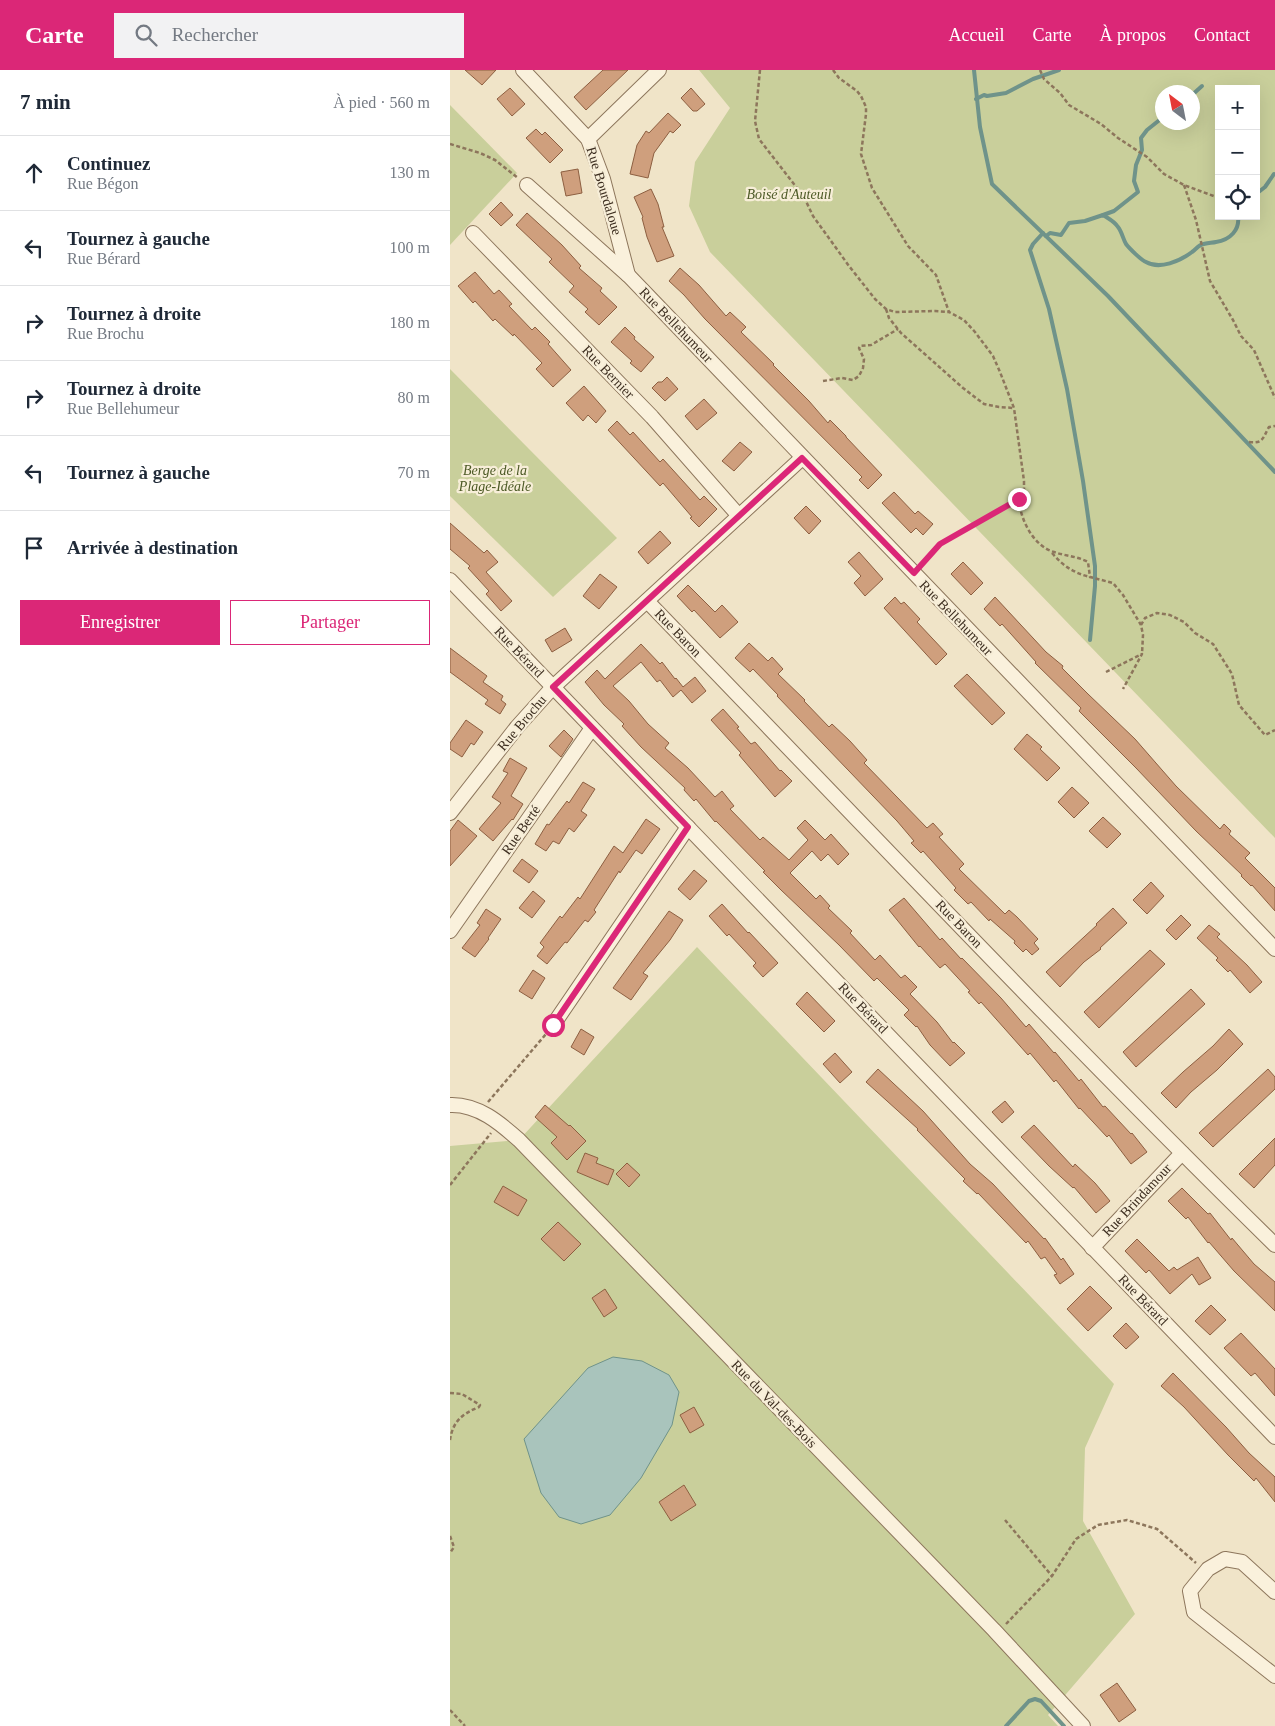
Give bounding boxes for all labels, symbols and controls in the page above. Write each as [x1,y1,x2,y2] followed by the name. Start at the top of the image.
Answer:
[114,13,464,58] search box
[132,21,160,49] icon: search
[25,22,84,48] text: Carte
[172,24,258,45] text: Rechercher
[949,25,1005,45] text: Accueil
[1033,25,1072,45] text: Carte
[1100,25,1166,45] text: À propos
[1194,25,1250,45] text: Contact
[1155,85,1200,130] north arrow
[1215,85,1260,220] map controls
[1215,85,1260,130] button: +
[20,90,71,114] text: 7 min
[333,94,430,111] text: À pied · 560 m
[1215,130,1260,175] button: −
[583,145,625,237] street label: Rue Bourdaloue
[67,153,150,174] text: Continuez
[20,159,48,187] icon: ahead
[390,164,430,181] text: 130 m
[67,175,139,192] text: Rue Bégon
[1215,175,1260,220] button: locate
[746,187,832,202] park label: Boisé d'Auteuil
[67,228,210,249] text: Tournez à gauche
[20,234,48,262] icon: left
[390,239,430,256] text: 100 m
[67,250,140,267] text: Rue Bérard
[636,284,716,366] street label: Rue Bellehumeur
[67,303,201,324] text: Tournez à droite
[20,309,48,337] icon: right
[390,314,430,331] text: 180 m
[67,325,144,342] text: Rue Brochu
[579,342,637,402] street label: Rue Bernier
[67,378,201,399] text: Tournez à droite
[20,384,48,412] icon: right
[398,389,430,406] text: 80 m
[67,400,179,417] text: Rue Bellehumeur
[20,459,48,487] icon: left
[67,462,210,483] text: Tournez à gauche
[458,463,531,494] park label: Berge de la Plage-Idéale
[398,464,430,481] text: 70 m
[1008,488,1031,511] route end
[20,534,48,562] icon: arrive
[67,537,238,558] text: Arrivée à destination
[916,577,996,659] street label: Rue Bellehumeur
[20,600,220,645] button: Enregistrer
[230,600,430,645] button: Partager
[652,606,704,660] street label: Rue Baron
[491,624,547,680] street label: Rue Bérard
[495,692,549,754] street label: Rue Brochu
[499,803,543,857] street label: Rue Berté
[933,897,985,951] street label: Rue Baron
[835,980,891,1036] street label: Rue Bérard
[542,1014,565,1037] route start
[1100,1160,1175,1239] street label: Rue Brindamour
[1115,1272,1171,1328] street label: Rue Bérard
[728,1357,820,1451] street label: Rue du Val-des-Bois

